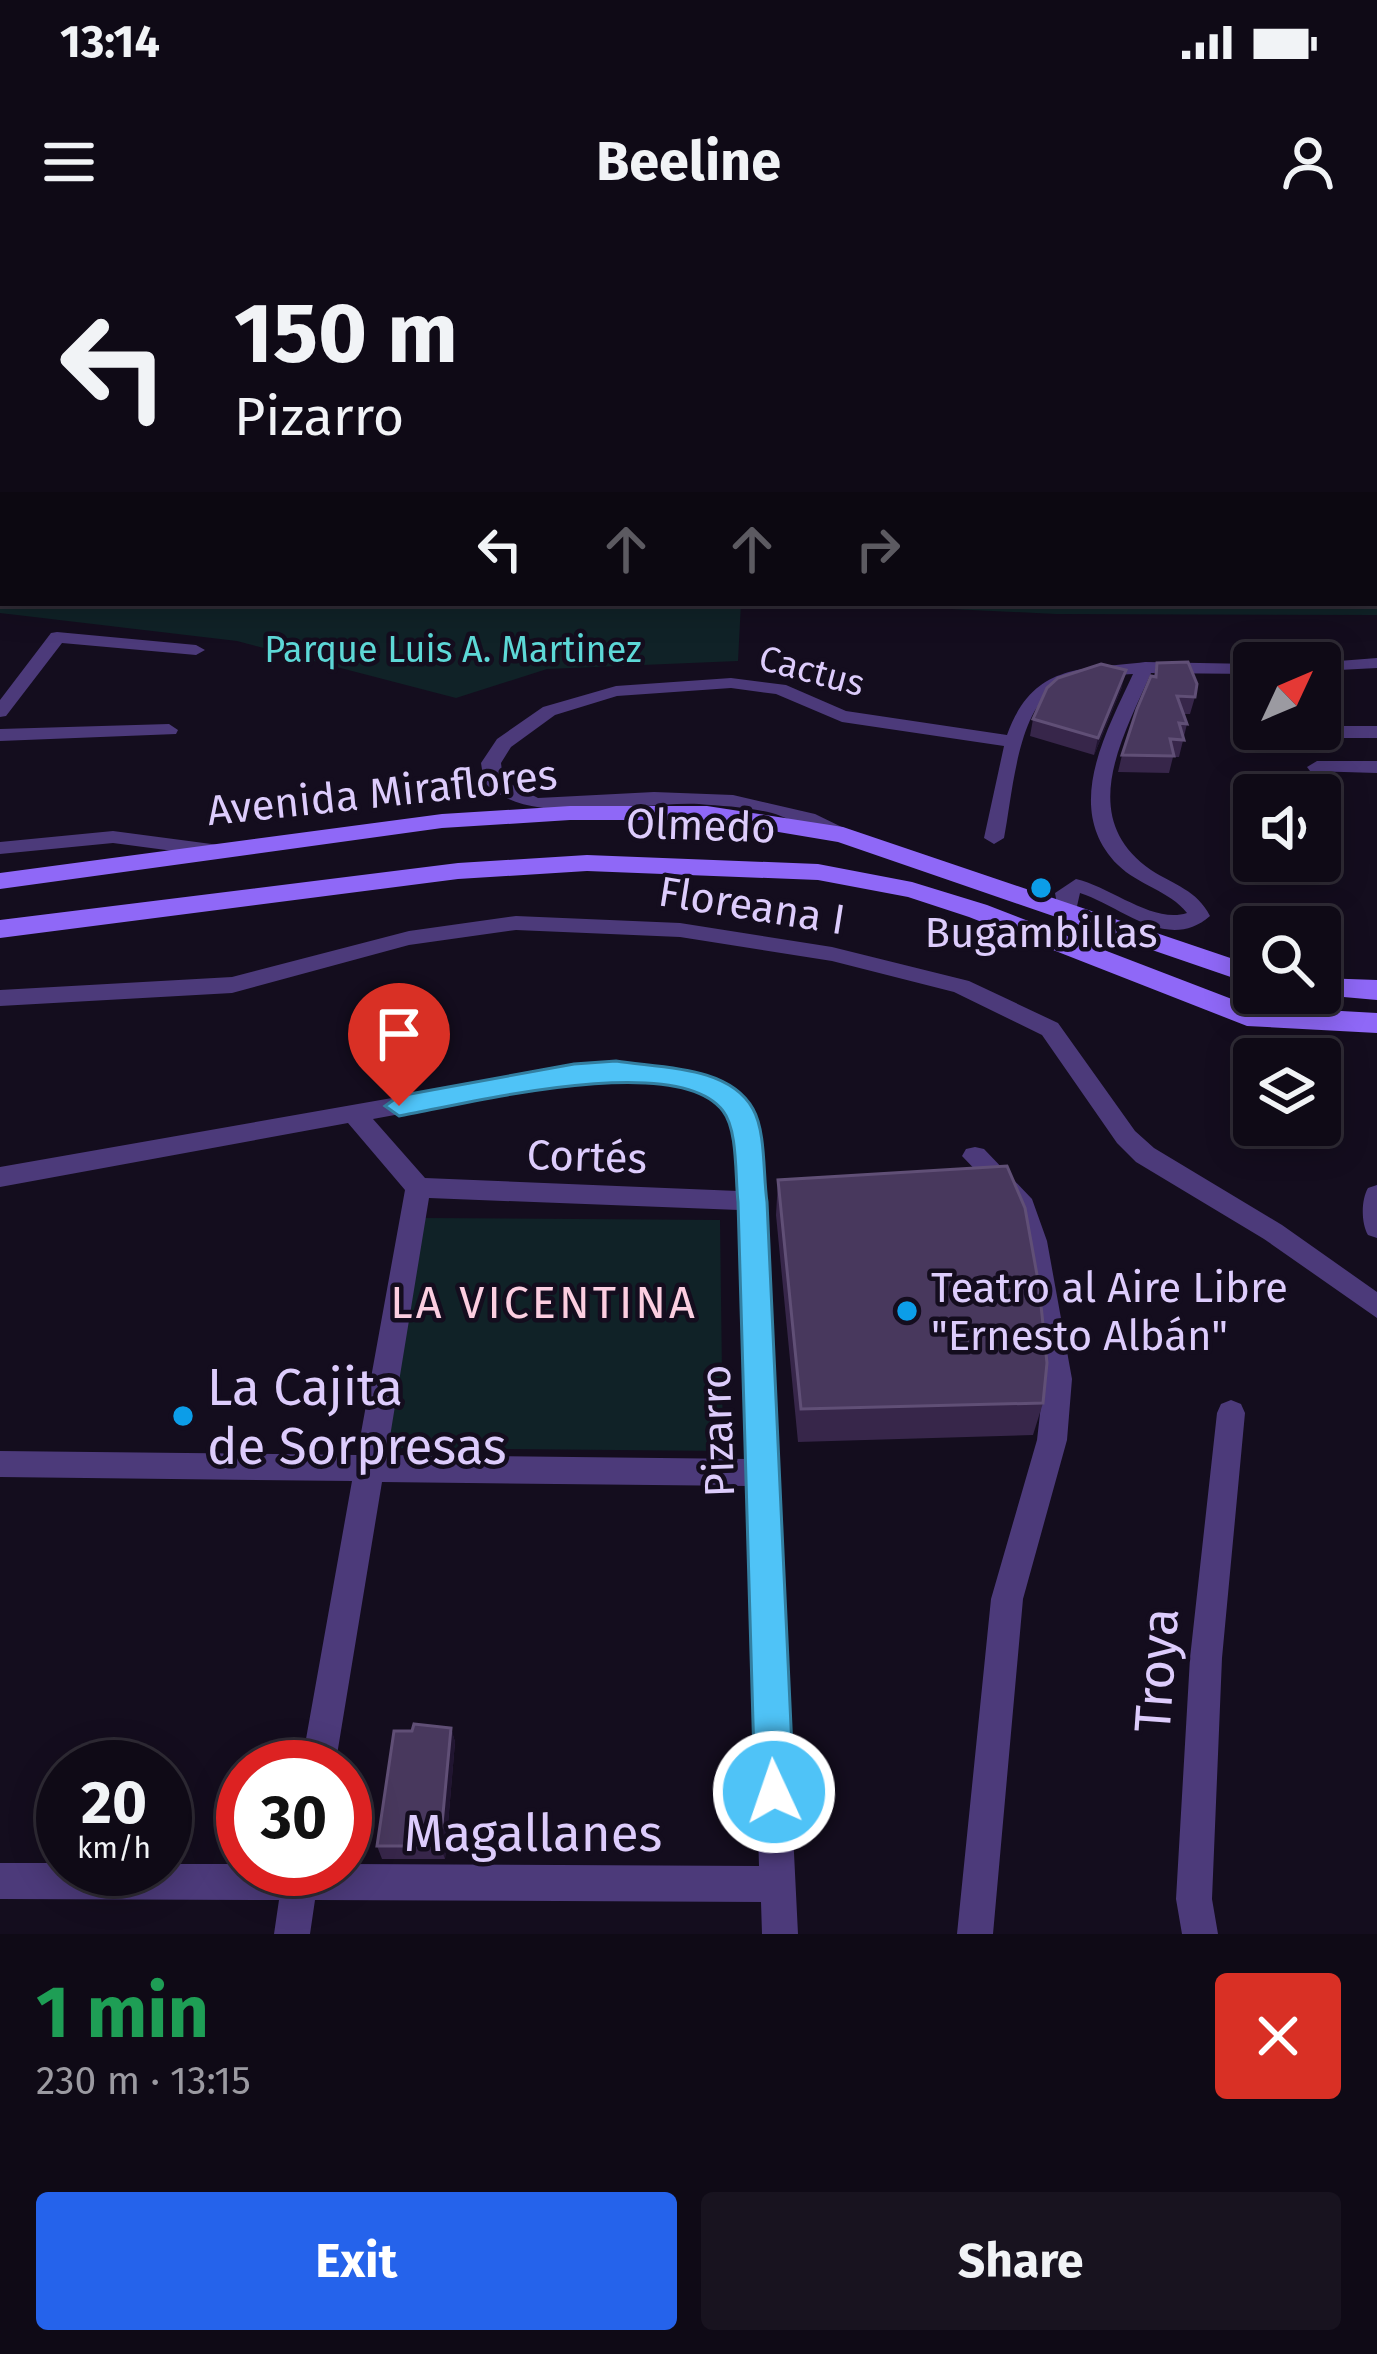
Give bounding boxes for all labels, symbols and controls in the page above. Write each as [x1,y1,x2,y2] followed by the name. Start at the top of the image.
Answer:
[60,15,160,69] text: 13:14
[36,129,102,195] icon: menu
[1275,129,1341,195] icon: person
[596,130,781,194] text: Beeline
[234,283,458,384] text: 150 m
[36,288,192,444] icon: left
[234,385,404,449] text: Pizarro
[467,516,533,582] icon: left
[593,516,659,582] icon: ahead
[719,516,785,582] icon: ahead
[845,516,911,582] icon: right
[264,628,642,672] park label: Parque Luis A. Martinez
[754,636,869,706] street label: Cactus
[1233,642,1341,750] north arrow
[1233,642,1341,1146] map controls
[205,750,560,836] street label: Avenida Miraflores
[1233,774,1341,882] button: sound
[625,798,777,854] street label: Olmedo
[655,867,849,945] street label: Floreana I
[1028,875,1054,901] marker: Bugambillas
[1233,906,1341,1014] button: search
[924,908,1158,958] place label: Bugambillas
[348,983,450,1106] pin
[366,1001,432,1067] icon: arrive
[1233,1038,1341,1146] button: layers
[526,1130,648,1184] street label: Cortés
[931,1263,1288,1361] place label: Teatro al Aire Libre "Ernesto Albán"
[390,1276,698,1330] district label: LA VICENTINA
[894,1298,920,1324] marker: Teatro al Aire Libre "Ernesto Albán"
[207,1357,507,1478] place label: La Cajita de Sorpresas
[691,1364,745,1498] street label: Pizarro
[170,1403,196,1429] marker: La Cajita de Sorpresas
[1122,1606,1192,1734] street label: Troya
[711,1729,837,1855] position arrow
[216,1740,372,1896] speed limit sign: 30
[81,1767,147,1839] text: 20
[404,1803,662,1865] street label: Magallanes
[77,1830,151,1866] text: km/h
[36,1970,209,2056] text: 1 min
[1215,1973,1341,2099] button: close
[36,2058,251,2104] text: 230 m · 13:15
[36,2192,677,2330] button: Exit
[701,2192,1341,2330] button: Share

